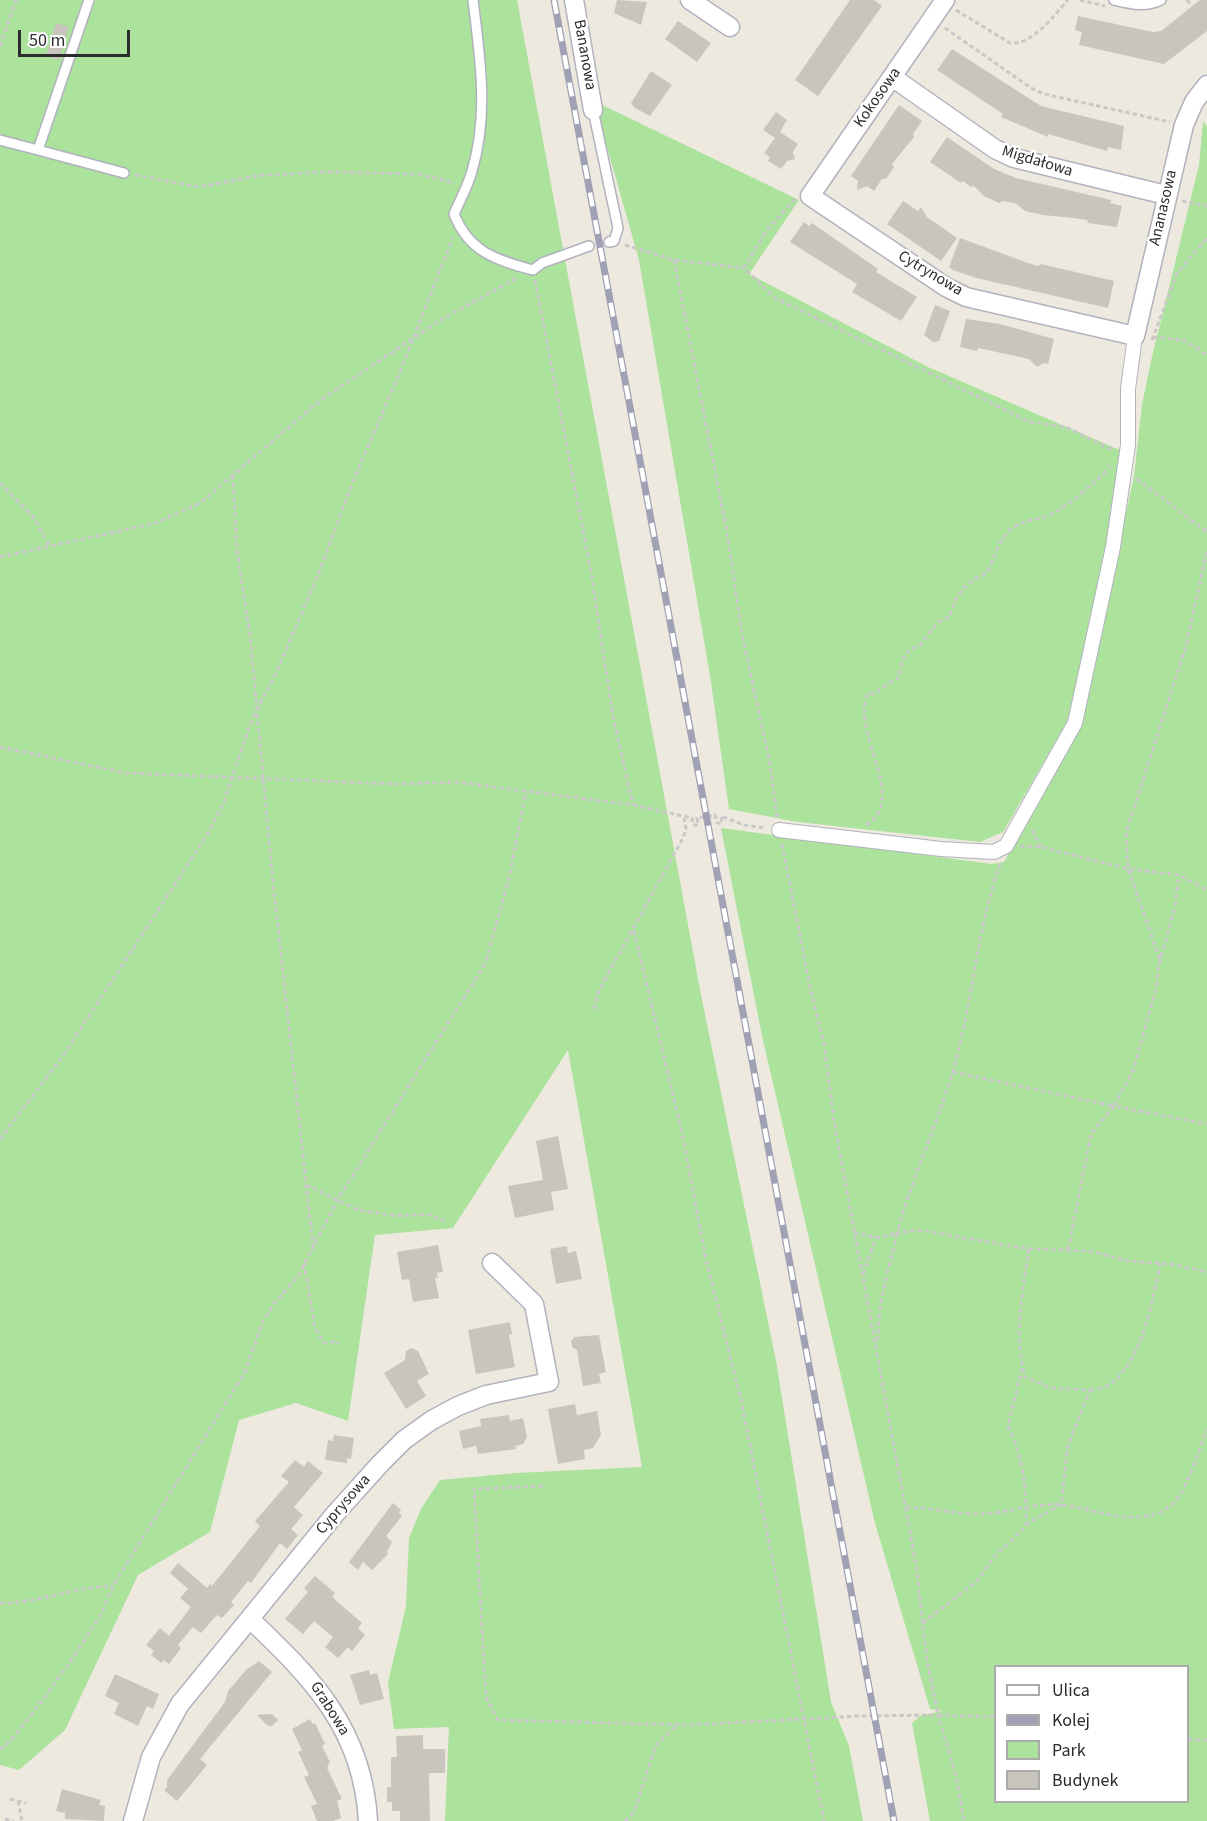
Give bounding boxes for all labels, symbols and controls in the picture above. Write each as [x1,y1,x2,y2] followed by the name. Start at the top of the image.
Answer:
[21,18,134,56] scale bar
[568,18,600,92] street label: Bananowa
[29,28,65,53] text: 50 m
[850,64,906,132] street label: Kokosowa
[999,142,1075,182] street label: Migdałowa
[1146,168,1182,248] street label: Ananasowa
[894,247,966,301] street label: Cytrynowa
[313,1471,375,1539] street label: Cyprysowa
[994,1665,1189,1803] legend
[305,1678,353,1740] street label: Grabowa
[1052,1678,1090,1703] text: Ulica
[1052,1708,1090,1733] text: Kolej
[1052,1738,1086,1763] text: Park
[1052,1768,1118,1793] text: Budynek

